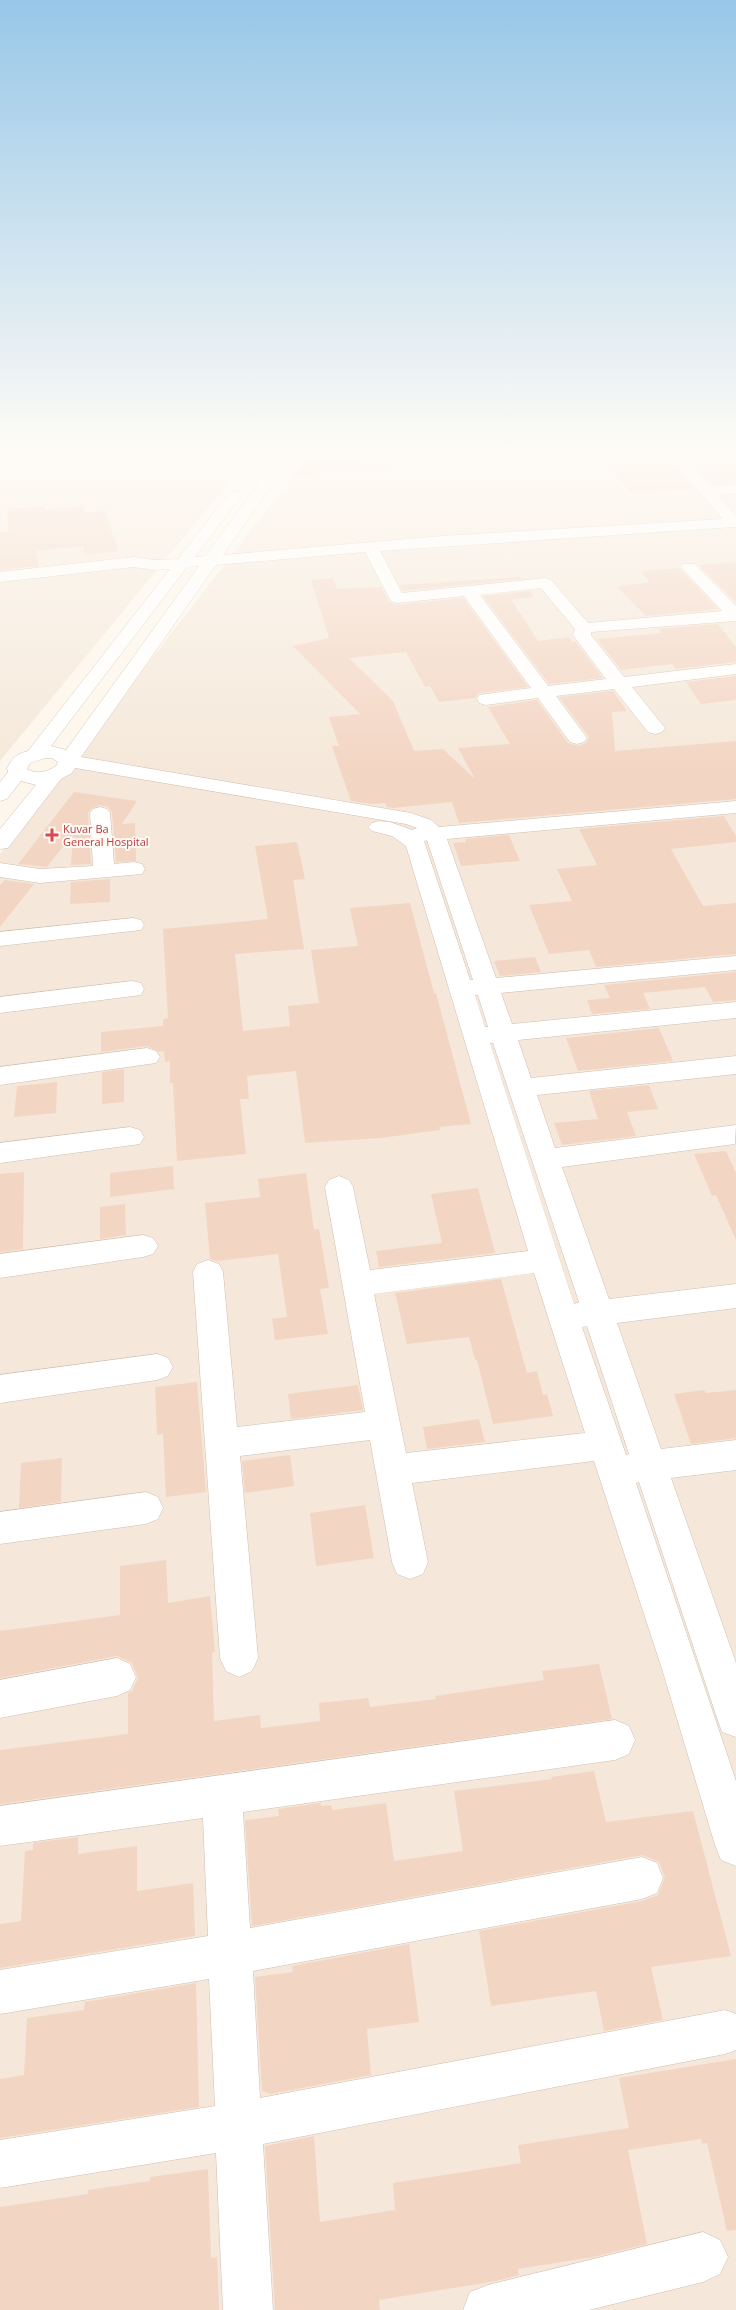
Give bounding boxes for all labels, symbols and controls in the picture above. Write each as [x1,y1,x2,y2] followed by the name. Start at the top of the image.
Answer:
[63,821,149,849] place label: Kuvar Ba General Hospital
[45,828,59,842] marker: Kuvar Ba General Hospital

